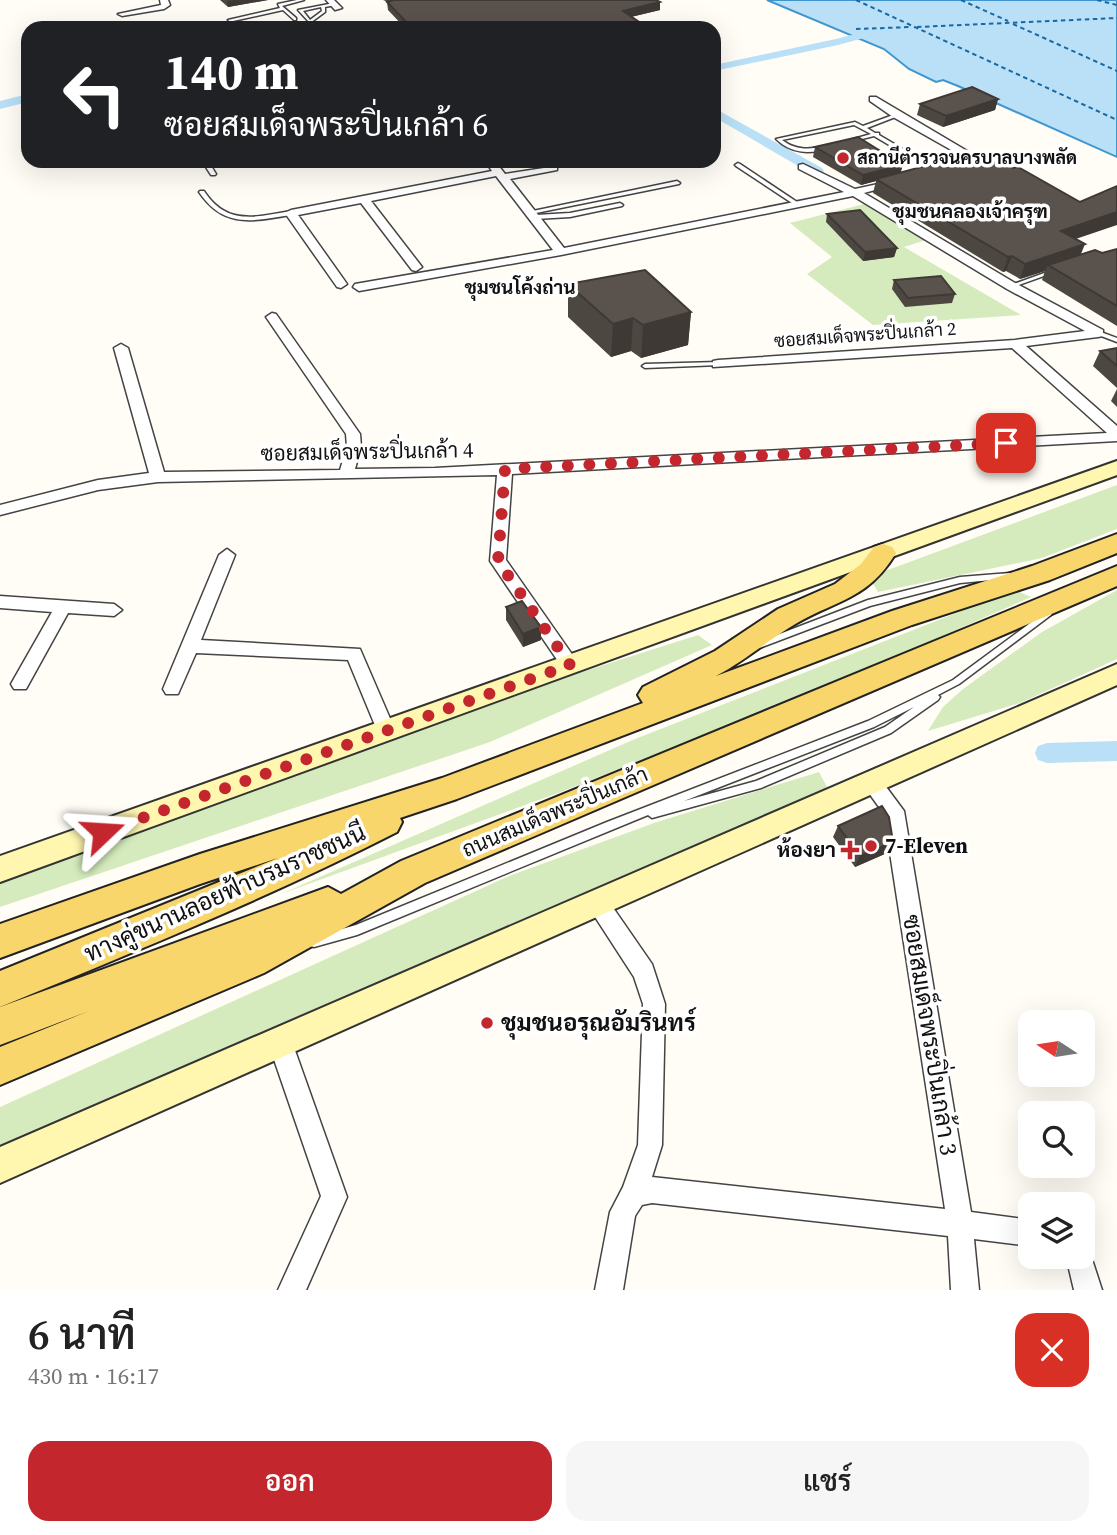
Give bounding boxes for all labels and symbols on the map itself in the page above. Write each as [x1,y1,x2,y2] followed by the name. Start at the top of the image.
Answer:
[857,145,1077,170] place label: สถานีตำรวจนครบาลบางพลัด
[835,150,851,166] marker: สถานีตำรวจนครบาลบางพลัด
[892,198,1048,226] district label: ชุมชนคลองเจ้าครุฑ
[464,274,576,302] district label: ชุมชนโค้งถ่าน
[773,313,957,353] street label: ซอยสมเด็จพระปิ่นเกล้า 2
[976,413,1036,473] pin
[260,431,474,468] street label: ซอยสมเด็จพระปิ่นเกล้า 4
[456,756,652,864] street label: ถนนสมเด็จพระปิ่นเกล้า
[66,795,140,869] position arrow
[79,816,371,970] street label: ทางคู่ขนานลอยฟ้าบรมราชชนนี
[885,831,968,860] place label: 7-Eleven
[777,835,836,864] place label: ห้องยา
[863,838,879,854] marker: 7-Eleven
[842,842,858,858] marker: ห้องยา
[895,912,969,1158] street label: ซอยสมเด็จพระปิ่นเกล้า 3
[501,1006,697,1040] place label: ชุมชนอรุณอัมรินทร์
[1018,1010,1096,1087] north arrow
[479,1015,495,1031] marker: ชุมชนอรุณอัมรินทร์

